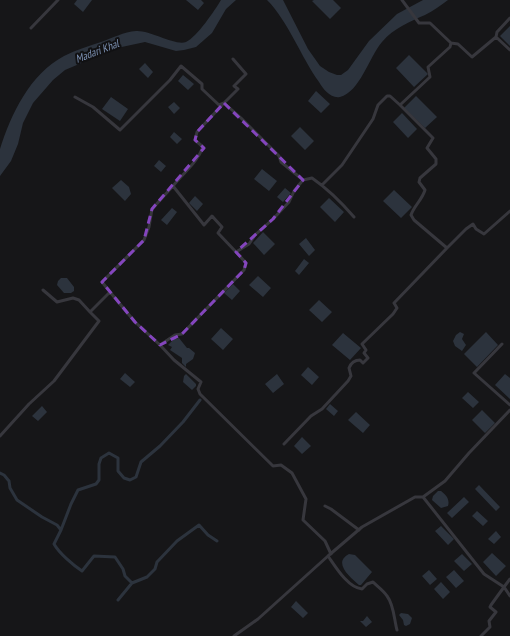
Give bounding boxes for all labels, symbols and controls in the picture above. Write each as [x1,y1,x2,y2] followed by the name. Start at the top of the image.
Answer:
[73,36,122,66] water label: Madari Khal

